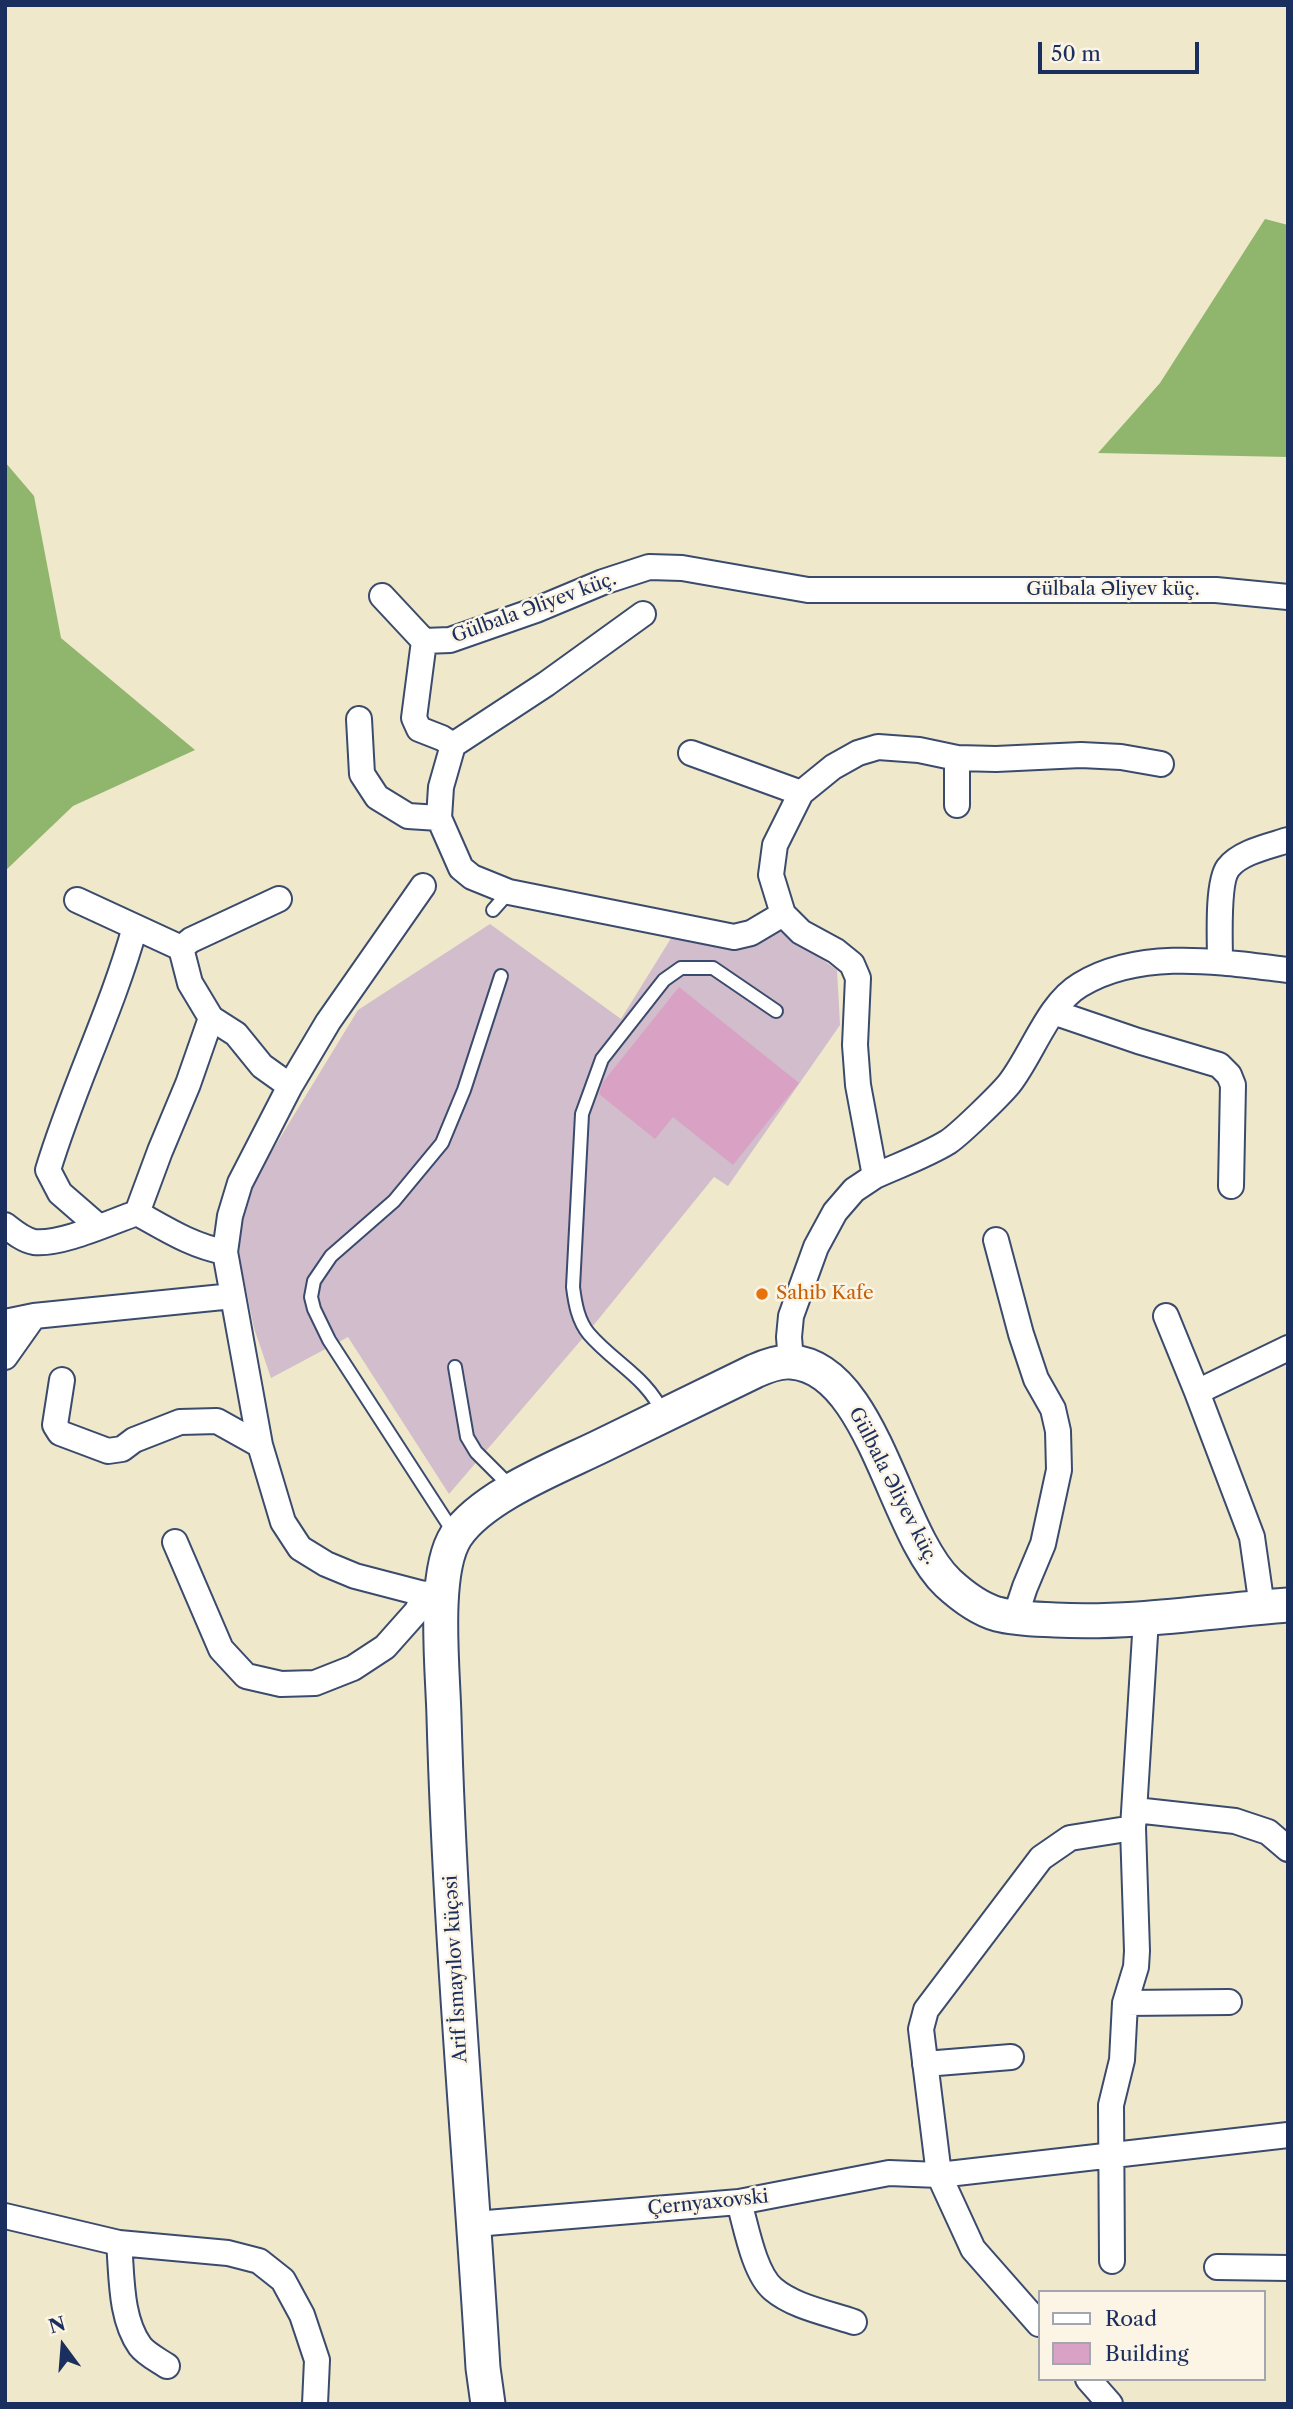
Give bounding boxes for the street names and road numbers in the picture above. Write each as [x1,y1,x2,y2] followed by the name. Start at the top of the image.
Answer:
[449,568,619,648] street label: Gülbala Əliyev küç.
[1026,579,1200,601] street label: Gülbala Əliyev küç.
[843,1404,943,1568] street label: Gülbala Əliyev küç.
[440,1875,472,2063] street label: Arif İsmayılov küçəsi
[646,2185,770,2221] street label: Çernyaxovski

